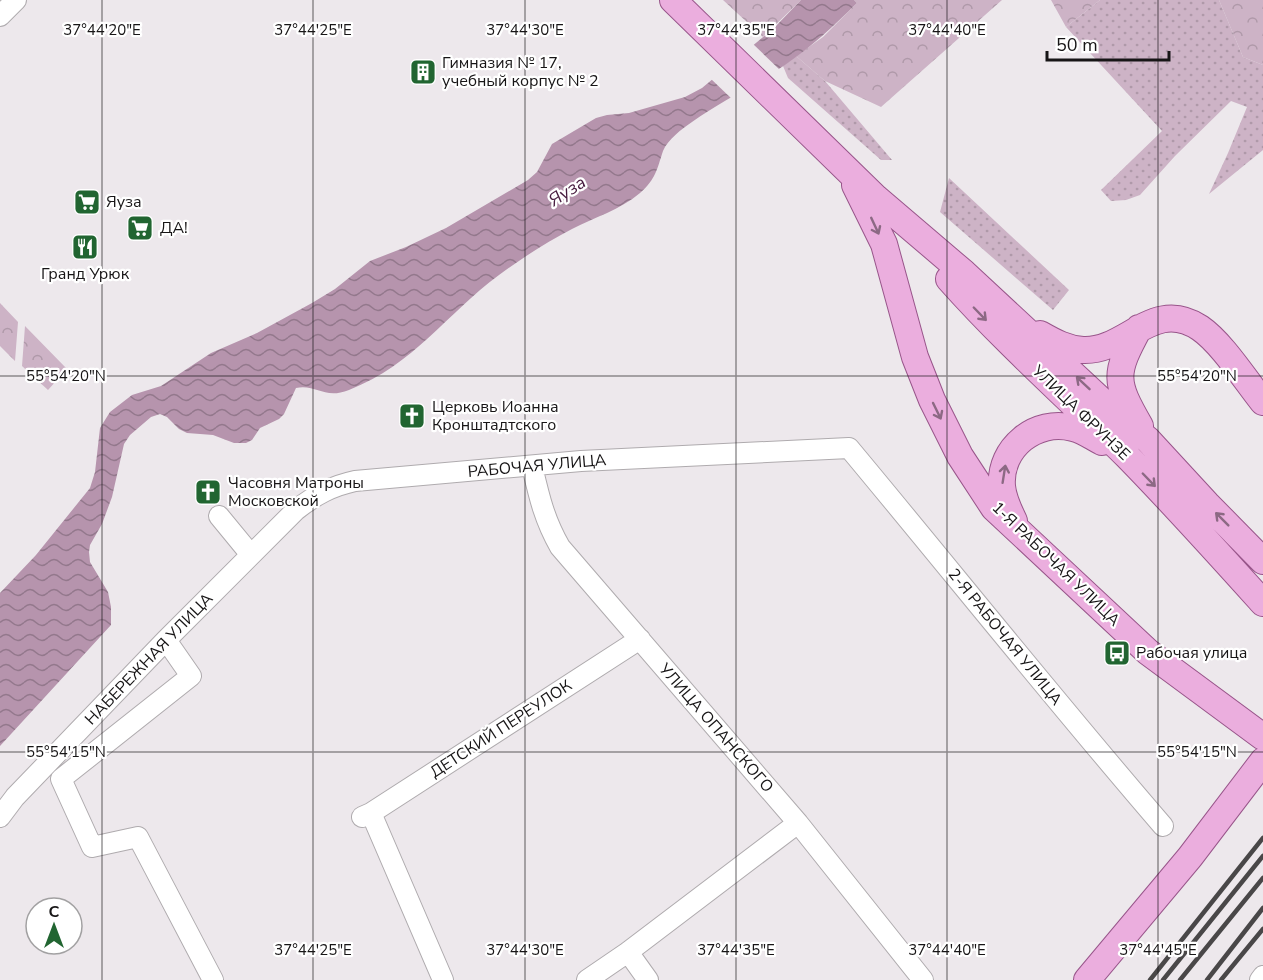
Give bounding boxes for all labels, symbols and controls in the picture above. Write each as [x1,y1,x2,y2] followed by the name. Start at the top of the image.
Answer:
[63,20,141,40] text: 37°44'20"E
[274,20,352,40] text: 37°44'25"E
[486,20,564,40] text: 37°44'30"E
[697,20,775,40] text: 37°44'35"E
[908,20,986,40] text: 37°44'40"E
[1047,24,1168,62] scale bar
[1056,33,1098,57] text: 50 m
[442,52,599,92] place label: Гимназия № 17, учебный корпус № 2
[408,57,438,87] building icon: Гимназия № 17, учебный корпус № 2
[544,170,590,212] water label: Яуза
[72,187,102,217] supermarket icon: Яуза
[106,191,142,213] place label: Яуза
[125,213,155,243] supermarket icon: ДА!
[160,217,188,239] place label: ДА!
[870,217,882,235] one-way arrow
[70,232,100,262] restaurant icon: Гранд Урюк
[41,263,130,285] place label: Гранд Урюк
[973,306,987,321] one-way arrow
[1027,360,1135,465] street label: УЛИЦА ФРУНЗЕ
[26,366,106,386] text: 55°54'20"N
[1157,366,1237,386] text: 55°54'20"N
[1075,376,1090,390] one-way arrow
[432,396,559,436] place label: Церковь Иоанна Кронштадтского
[397,401,427,431] church icon: Церковь Иоанна Кронштадтского
[932,401,944,419] one-way arrow
[467,449,608,483] street label: РАБОЧАЯ УЛИЦА
[998,465,1009,484] one-way arrow
[228,472,364,512] place label: Часовня Матроны Московской
[1142,472,1156,487] one-way arrow
[193,477,223,507] church icon: Часовня Матроны Московской
[987,497,1125,631] street label: 1-Я РАБОЧАЯ УЛИЦА
[1215,512,1229,527] one-way arrow
[943,564,1067,710] street label: 2-Я РАБОЧАЯ УЛИЦА
[80,588,218,730] street label: НАБЕРЕЖНАЯ УЛИЦА
[1102,638,1132,668] bus stop icon: Рабочая улица
[1136,642,1248,664] place label: Рабочая улица
[653,658,778,797] street label: УЛИЦА ОПАНСКОГО
[426,674,577,783] street label: ДЕТСКИЙ ПЕРЕУЛОК
[26,742,106,762] text: 55°54'15"N
[1157,742,1237,762] text: 55°54'15"N
[24,896,84,956] north arrow
[49,901,60,923] text: С
[274,940,352,960] text: 37°44'25"E
[486,940,564,960] text: 37°44'30"E
[697,940,775,960] text: 37°44'35"E
[908,940,986,960] text: 37°44'40"E
[1119,940,1197,960] text: 37°44'45"E

